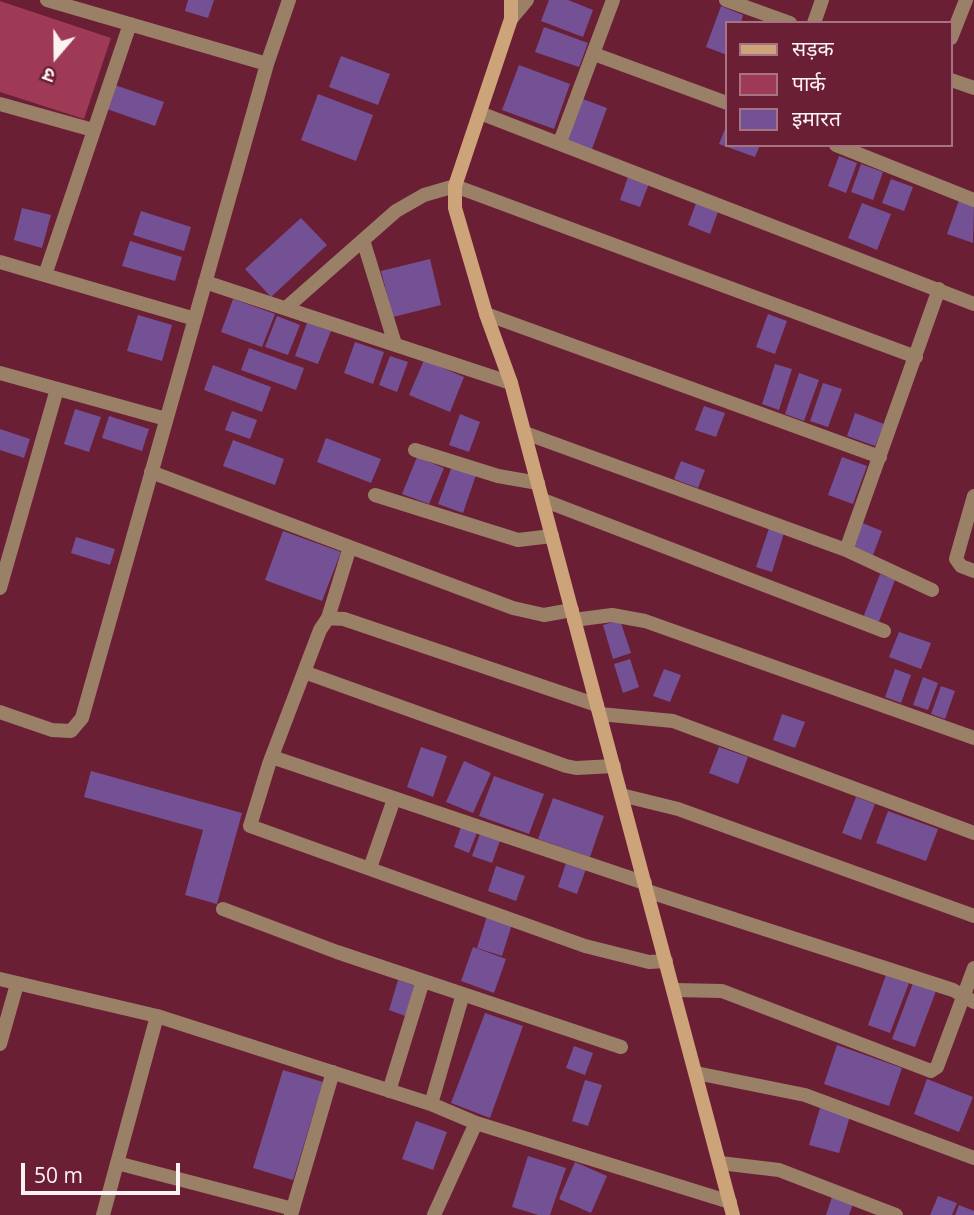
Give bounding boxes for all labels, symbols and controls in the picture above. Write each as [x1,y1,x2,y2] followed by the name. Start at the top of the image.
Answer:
[21,21,91,91] north arrow
[726,21,953,147] legend
[792,34,834,62] text: सड़क
[39,62,58,90] text: उ
[792,69,826,97] text: पार्क
[792,104,841,132] text: इमारत
[24,1148,184,1192] scale bar
[34,1161,83,1189] text: 50 m

